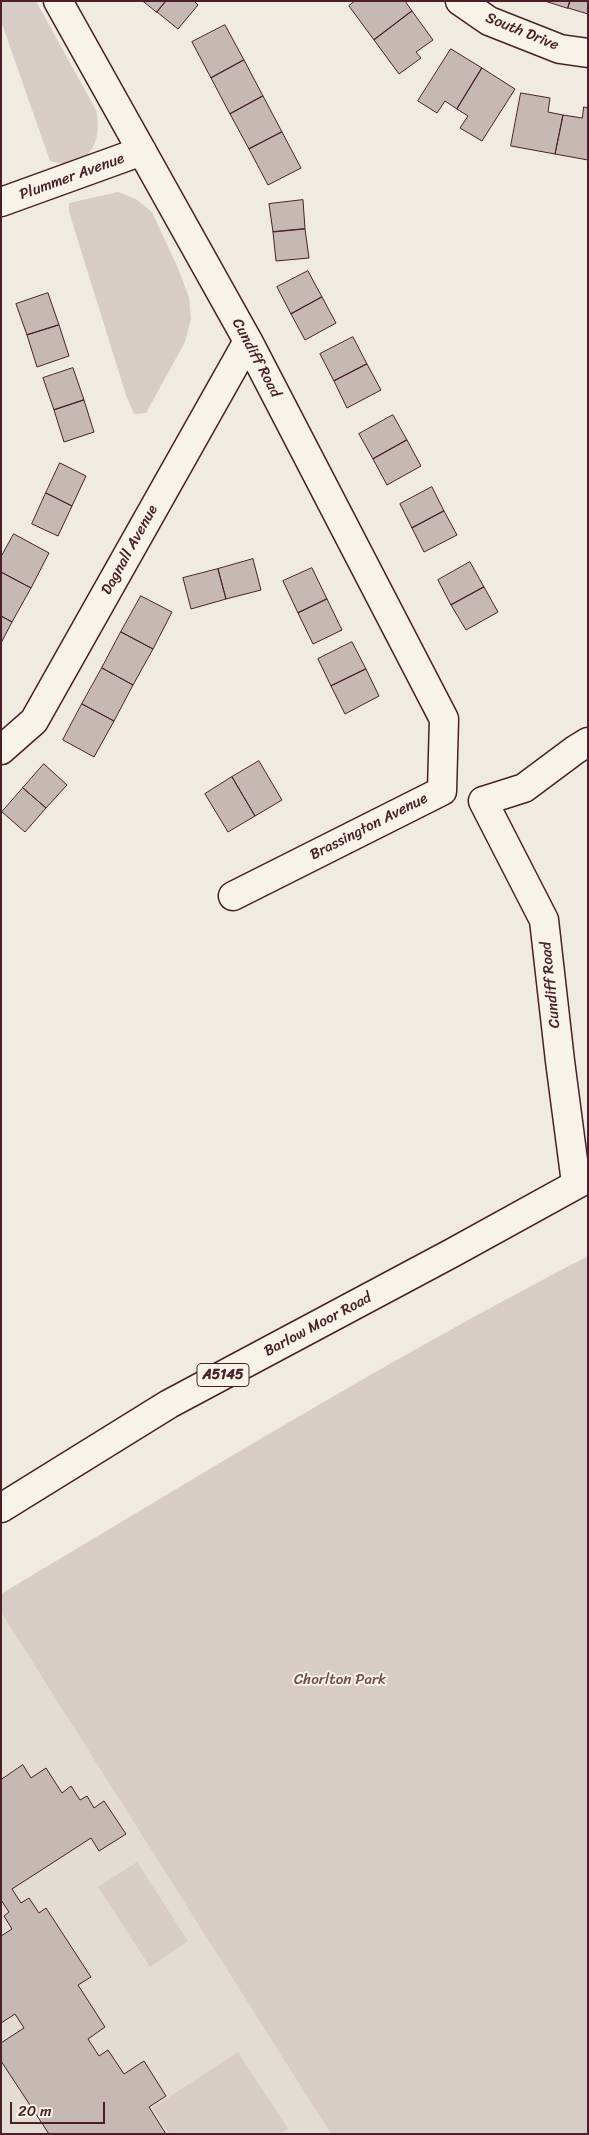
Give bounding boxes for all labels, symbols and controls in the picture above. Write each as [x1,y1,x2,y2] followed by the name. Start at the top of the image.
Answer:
[483,9,561,55] street label: South Drive
[17,150,127,204] street label: Plummer Avenue
[228,315,284,401] street label: Cundiff Road
[98,502,162,598] street label: Dagnall Avenue
[307,790,431,864] street label: Brassington Avenue
[538,941,564,1029] street label: Cundiff Road
[261,1289,375,1361] street label: Barlow Moor Road
[197,1364,249,1386] road number: A5145
[294,1671,386,1689] park label: Chorlton Park
[12,2092,108,2124] scale bar
[18,2098,52,2124] text: 20 m

